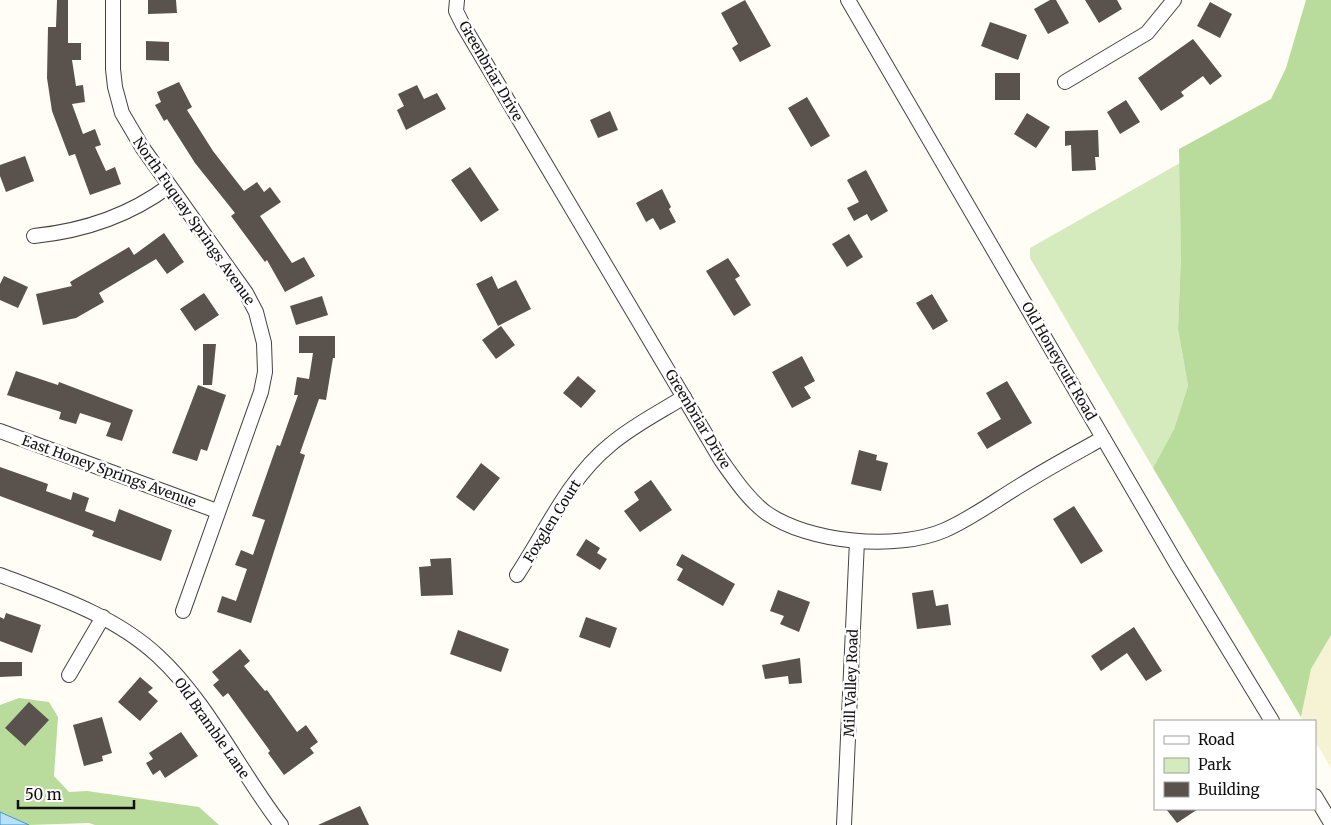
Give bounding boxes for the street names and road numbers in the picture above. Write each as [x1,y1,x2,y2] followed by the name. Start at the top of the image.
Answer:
[455,18,527,124] street label: Greenbriar Drive
[129,134,259,308] street label: North Fuquay Springs Avenue
[1018,299,1101,424] street label: Old Honeycutt Road
[661,366,735,472] street label: Greenbriar Drive
[19,431,199,511] street label: East Honey Springs Avenue
[519,476,585,566] street label: Foxglen Court
[840,628,862,737] street label: Mill Valley Road
[170,674,254,782] street label: Old Bramble Lane

